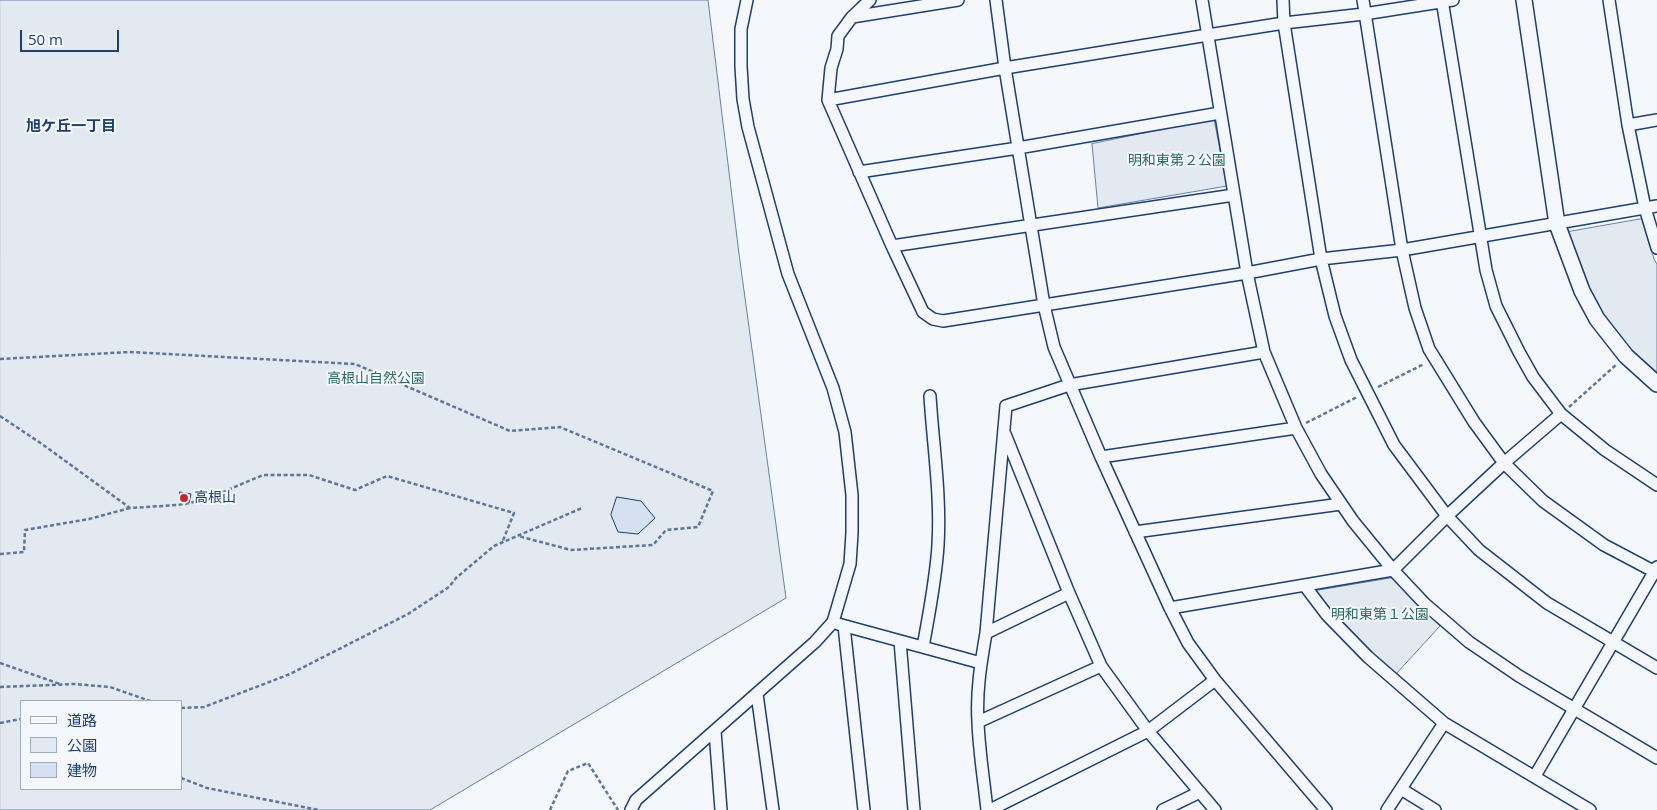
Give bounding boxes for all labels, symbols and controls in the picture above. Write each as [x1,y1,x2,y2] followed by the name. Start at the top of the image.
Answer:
[22,20,121,52] scale bar
[28,29,63,49] text: 50 m
[26,118,116,136] district label: 旭ケ丘一丁目
[1128,153,1226,169] park label: 明和東第２公園
[327,371,425,387] park label: 高根山自然公園
[194,490,236,506] place label: 高根山
[178,492,190,504] marker: 高根山
[1331,607,1429,623] park label: 明和東第１公園
[20,700,182,790] legend
[67,710,97,730] text: 道路
[67,735,97,755] text: 公園
[67,760,97,780] text: 建物

